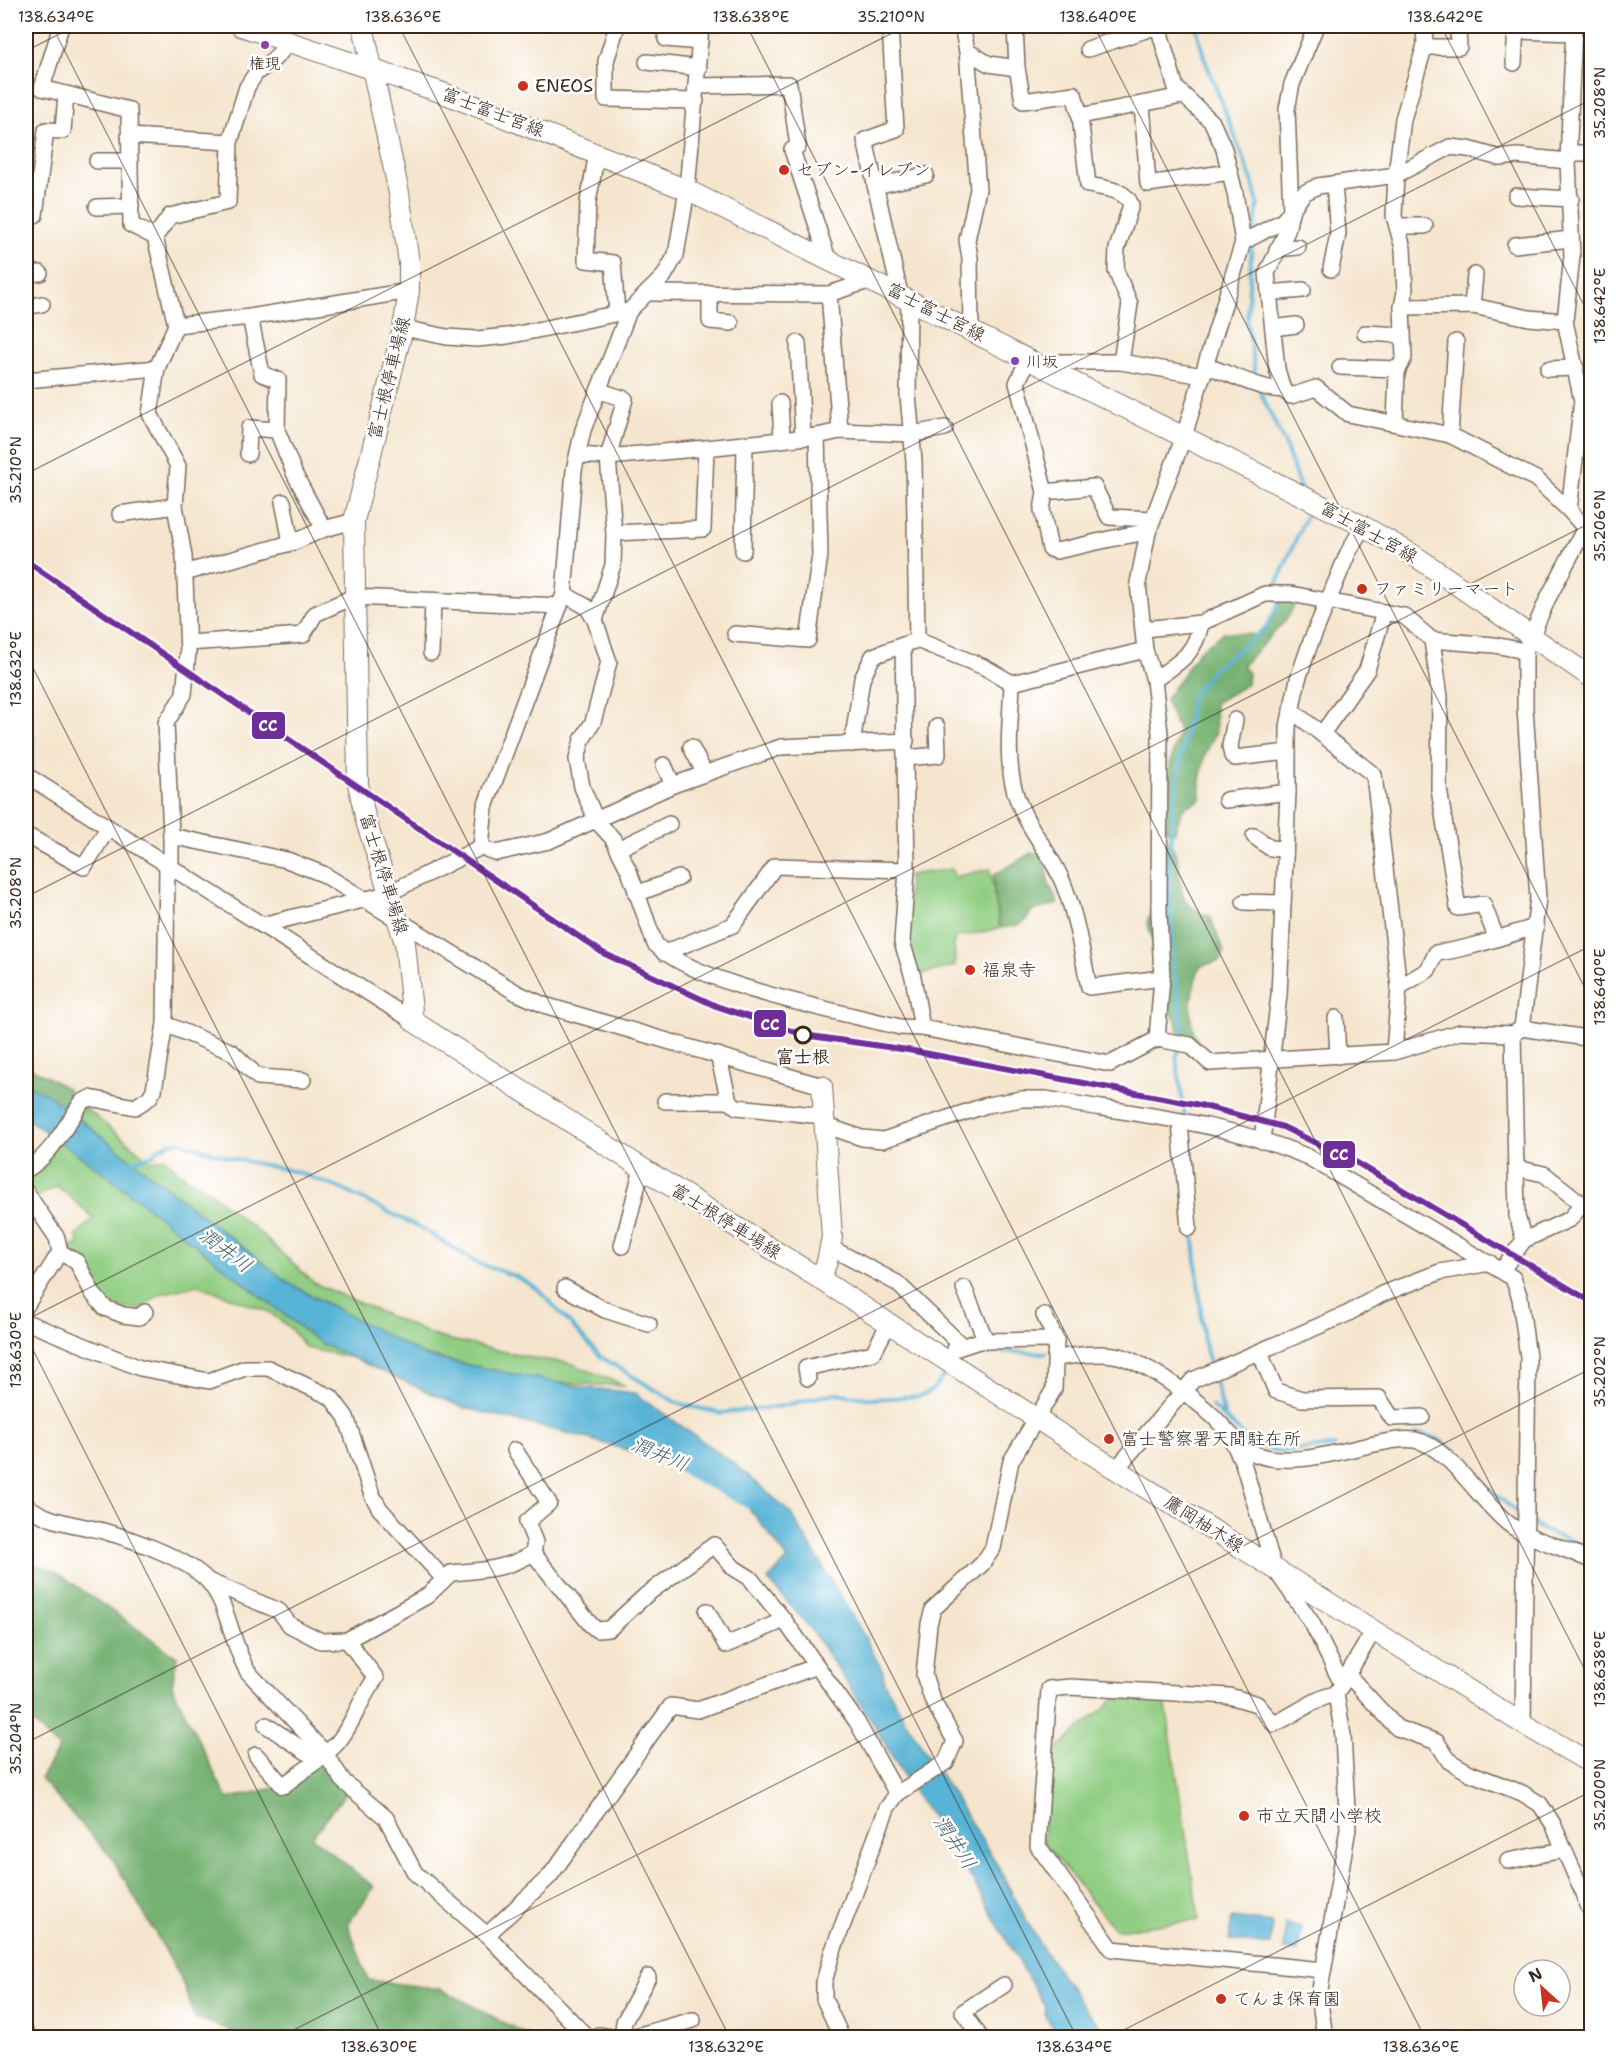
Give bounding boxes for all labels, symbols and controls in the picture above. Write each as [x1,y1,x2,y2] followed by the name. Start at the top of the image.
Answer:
[18,7,94,27] text: 138.634°E
[365,7,441,27] text: 138.636°E
[713,7,789,27] text: 138.638°E
[857,7,925,27] text: 35.210°N
[1059,7,1137,27] text: 138.640°E
[1407,7,1483,27] text: 138.642°E
[259,39,271,51] marker: 権現
[249,53,281,74] place label: 権現
[1590,67,1610,139] text: 35.208°N
[535,74,593,98] place label: ENEOS
[516,79,530,93] marker: ENEOS
[438,81,548,143] street label: 富士富士宮線
[796,158,931,182] place label: セブン-イレブン
[777,163,791,177] marker: セブン-イレブン
[1590,268,1610,344] text: 138.642°E
[882,277,990,347] street label: 富士富士宮線
[362,314,416,442] street label: 富士根停車場線
[1026,351,1058,372] place label: 川坂
[1009,355,1021,367] marker: 川坂
[6,436,26,504] text: 35.210°N
[1590,490,1610,562] text: 35.206°N
[1316,495,1422,569] street label: 富士富士宮線
[1374,577,1518,601] place label: ファミリーマート
[1355,582,1369,596] marker: ファミリーマート
[6,631,26,707] text: 138.632°E
[251,711,286,740] line badge: CC
[258,715,278,736] text: CC
[354,810,414,938] street label: 富士根停車場線
[6,857,26,929] text: 35.208°N
[1590,948,1610,1026] text: 138.640°E
[982,958,1036,982] place label: 福泉寺
[963,963,977,977] marker: 福泉寺
[753,1009,787,1038] line badge: CC
[760,1014,780,1035] text: CC
[794,1026,812,1044] marker: 富士根
[776,1045,830,1069] place label: 富士根
[1322,1140,1356,1169] line badge: CC
[1329,1144,1349,1165] text: CC
[666,1177,786,1265] street label: 富士根停車場線
[194,1222,258,1278] water label: 潤井川
[6,1312,26,1388] text: 138.630°E
[1590,1336,1610,1408] text: 35.202°N
[1121,1427,1301,1451] place label: 富士警察署天間駐在所
[627,1430,693,1478] water label: 潤井川
[1102,1432,1116,1446] marker: 富士警察署天間駐在所
[1159,1490,1249,1558] street label: 鷹岡柚木線
[1590,1631,1610,1707] text: 138.638°E
[6,1703,26,1775] text: 35.204°N
[1590,1759,1610,1831] text: 35.200°N
[1256,1804,1382,1828] place label: 市立天間小学校
[1237,1809,1251,1823] marker: 市立天間小学校
[928,1810,982,1874] water label: 潤井川
[1512,1958,1572,2018] north arrow
[1525,1963,1546,1987] text: N
[1233,1987,1341,2011] place label: てんま保育園
[1214,1992,1228,2006] marker: てんま保育園
[341,2037,417,2057] text: 138.630°E
[688,2037,764,2057] text: 138.632°E
[1036,2037,1112,2057] text: 138.634°E
[1383,2037,1459,2057] text: 138.636°E

